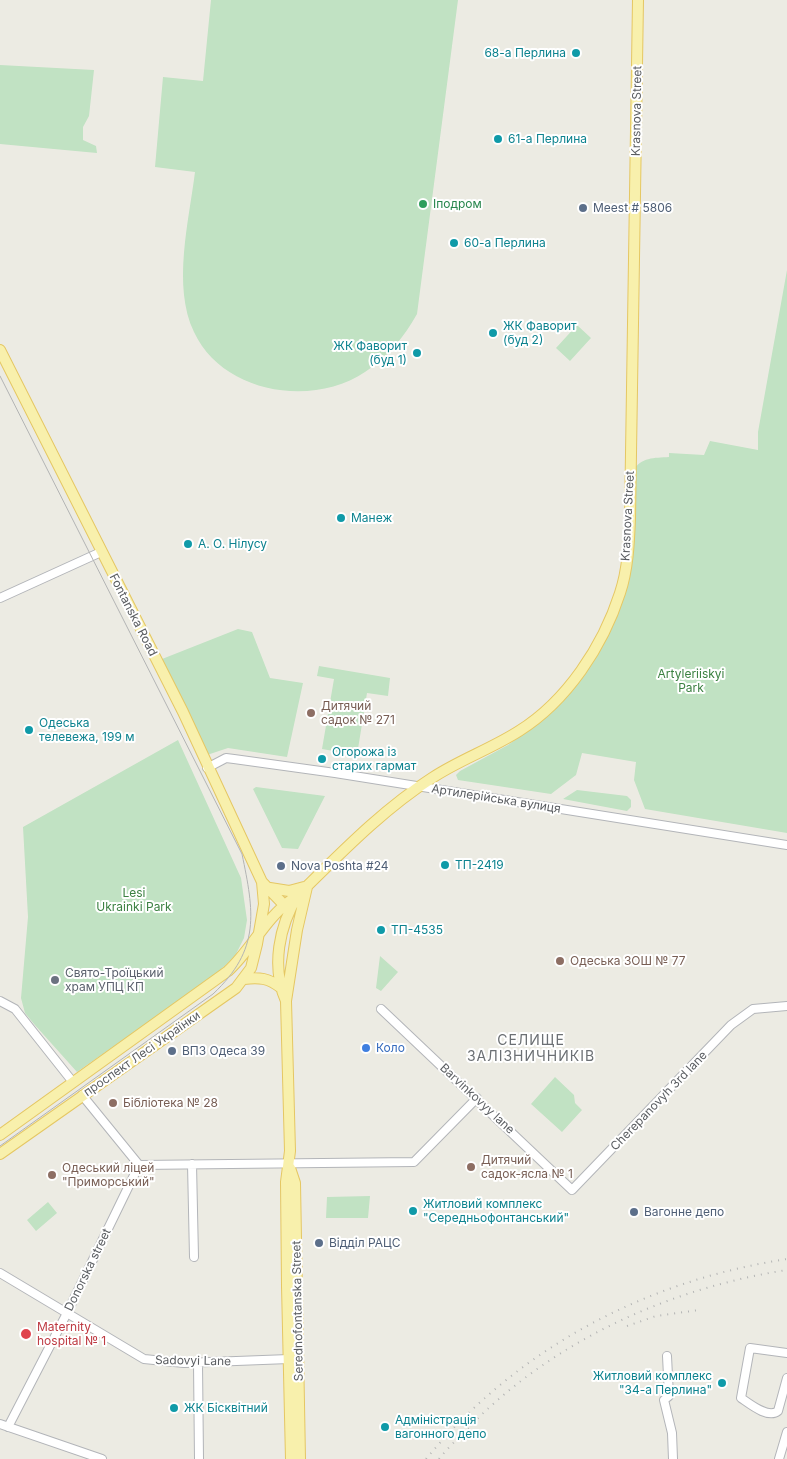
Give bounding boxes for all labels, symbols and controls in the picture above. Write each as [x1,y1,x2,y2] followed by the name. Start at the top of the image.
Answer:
[484,46,566,60] place label: 68-а Перлина
[570,47,582,59] marker: 68-а Перлина
[629,66,645,156] street label: Krasnova Street
[508,132,587,146] place label: 61-а Перлина
[492,133,504,145] marker: 61-а Перлина
[433,197,482,211] place label: Іподром
[417,198,429,210] marker: Іподром
[593,201,672,215] place label: Meest # 5806
[577,202,589,214] marker: Meest # 5806
[464,236,546,250] place label: 60-а Перлина
[448,237,460,249] marker: 60-а Перлина
[503,319,577,347] place label: ЖК Фаворит (буд 2)
[487,327,499,339] marker: ЖК Фаворит (буд 2)
[333,339,407,367] place label: ЖК Фаворит (буд 1)
[411,347,423,359] marker: ЖК Фаворит (буд 1)
[618,471,638,561] street label: Krasnova Street
[351,511,392,525] place label: Манеж
[335,512,347,524] marker: Манеж
[198,537,267,551] place label: А. О. Нілусу
[182,538,194,550] marker: А. О. Нілусу
[106,571,160,659] street label: Fontanska Road
[658,667,724,695] park label: Artyleriiskyi Park
[321,699,395,727] place label: Дитячий садок № 271
[305,707,317,719] marker: Дитячий садок № 271
[39,716,134,744] place label: Одеська телевежа, 199 м
[23,724,35,736] marker: Одеська телевежа, 199 м
[332,745,416,773] place label: Огорожа із старих гармат
[316,753,328,765] marker: Огорожа із старих гармат
[430,782,562,816] street label: Артилерійська вулиця
[455,858,504,872] place label: ТП-2419
[291,859,389,873] place label: Nova Poshta #24
[439,859,451,871] marker: ТП-2419
[275,860,287,872] marker: Nova Poshta #24
[96,886,172,914] park label: Lesi Ukrainki Park
[391,923,443,937] place label: ТП-4535
[375,924,387,936] marker: ТП-4535
[570,954,686,968] place label: Одеська ЗОШ № 77
[554,955,566,967] marker: Одеська ЗОШ № 77
[65,966,163,994] place label: Свято-Троїцький храм УПЦ КП
[49,974,61,986] marker: Свято-Троїцький храм УПЦ КП
[81,1008,203,1100] street label: проспект Лесі Українки
[465,1033,597,1066] district label: СЕЛИЩЕ ЗАЛІЗНИЧНИКІВ
[376,1041,405,1055] place label: Коло
[360,1042,372,1054] marker: Коло
[182,1044,265,1058] place label: ВПЗ Одеса 39
[166,1045,178,1057] marker: ВПЗ Одеса 39
[608,1048,710,1154] street label: Cherepanovyh 3rd lane
[437,1061,517,1137] street label: Barvinkovyy lane
[123,1096,218,1110] place label: Бібліотека № 28
[107,1097,119,1109] marker: Бібліотека № 28
[481,1153,573,1181] place label: Дитячий садок-ясла № 1
[62,1161,155,1189] place label: Одеський ліцей "Приморський"
[465,1161,477,1173] marker: Дитячий садок-ясла № 1
[46,1169,58,1181] marker: Одеський ліцей "Приморський"
[423,1197,569,1225] place label: Житловий комплекс "Середньофонтанський"
[407,1205,419,1217] marker: Житловий комплекс "Середньофонтанський"
[644,1205,724,1219] place label: Вагонне депо
[628,1206,640,1218] marker: Вагонне депо
[62,1226,114,1314] street label: Donorska street
[329,1236,400,1250] place label: Відділ РАЦС
[313,1237,325,1249] marker: Відділ РАЦС
[290,1241,306,1381] street label: Serednofontanska Street
[37,1320,106,1348] place label: Maternity hospital № 1
[19,1327,33,1341] marker: Maternity hospital № 1
[155,1353,231,1369] street label: Sadovyi Lane
[593,1369,712,1397] place label: Житловий комплекс "34-а Перлина"
[716,1377,728,1389] marker: Житловий комплекс "34-а Перлина"
[184,1401,268,1415] place label: ЖК Бісквітний
[168,1402,180,1414] marker: ЖК Бісквітний
[395,1413,487,1441] place label: Адміністрація вагонного депо
[379,1421,391,1433] marker: Адміністрація вагонного депо

